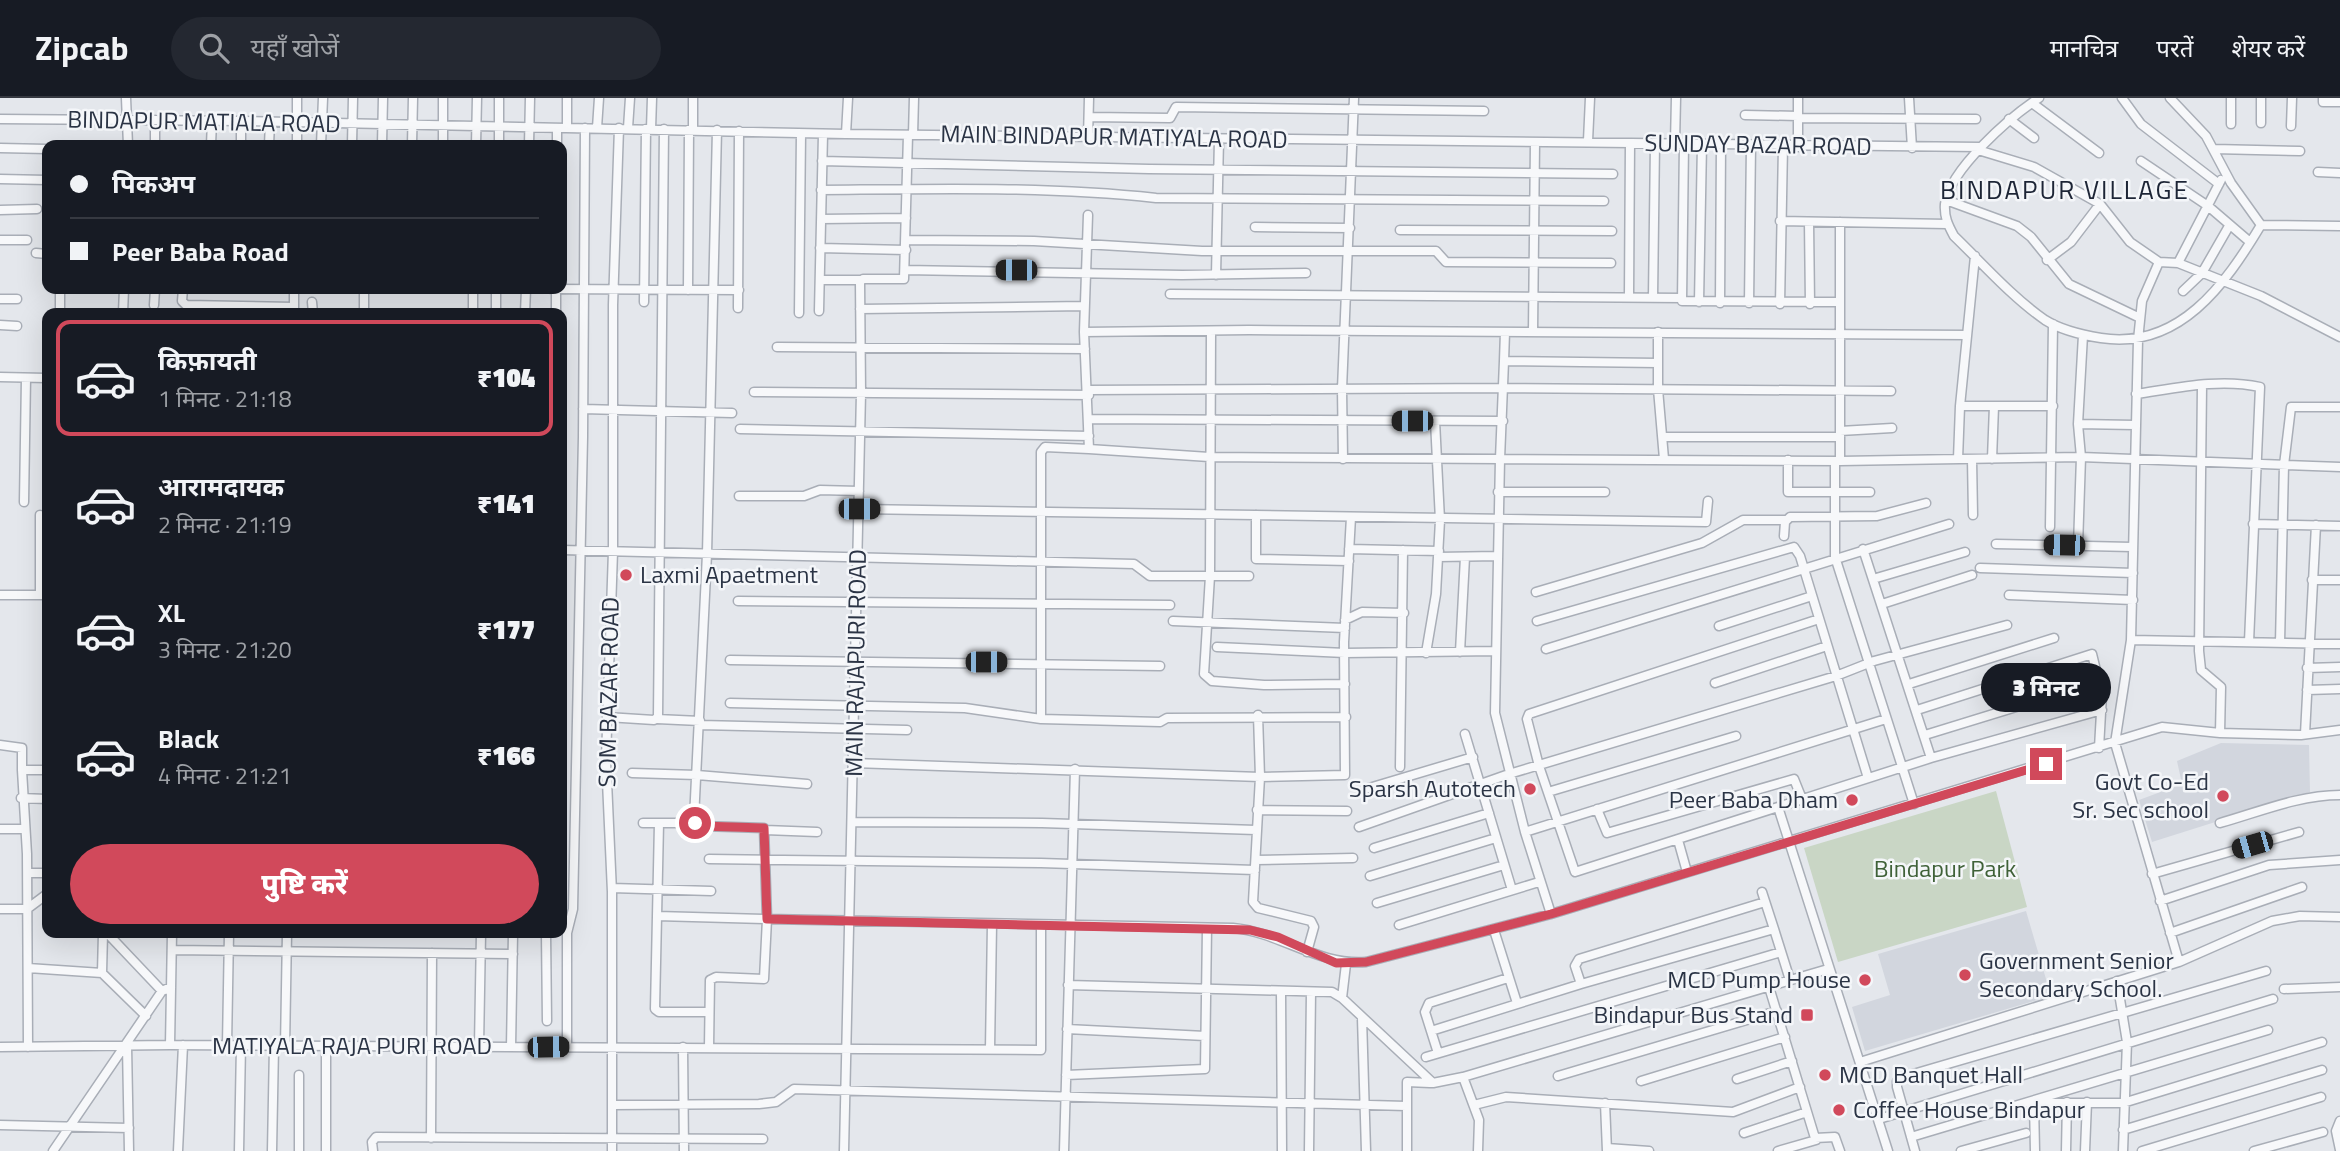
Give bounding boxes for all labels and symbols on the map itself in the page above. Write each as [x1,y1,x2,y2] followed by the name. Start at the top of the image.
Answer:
[67,101,341,141] street label: BINDAPUR MATIALA ROAD
[940,115,1288,157] street label: MAIN BINDAPUR MATIYALA ROAD
[1644,124,1872,164] street label: SUNDAY BAZAR ROAD
[1940,170,2190,209] district label: BINDAPUR VILLAGE
[996,260,1038,281] car
[1392,411,1434,432] car
[839,499,881,520] car
[2043,534,2086,556] car
[835,549,875,777] street label: MAIN RAJAPURI ROAD
[640,556,818,592] place label: Laxmi Apaetment
[618,567,634,583] marker: Laxmi Apaetment
[588,596,628,788] street label: SOM BAZAR ROAD
[966,652,1008,673] car
[1981,662,2111,712] callout: 3 मिनट
[2030,748,2062,780] route end
[2072,763,2209,827] place label: Govt Co-Ed Sr. Sec school
[1349,770,1516,806] place label: Sparsh Autotech
[1522,781,1538,797] marker: Sparsh Autotech
[1669,781,1838,817] place label: Peer Baba Dham
[2215,788,2231,804] marker: Govt Co-Ed Sr. Sec school
[1844,792,1860,808] marker: Peer Baba Dham
[679,807,711,839] route start
[2229,829,2276,861] car
[1874,850,2017,886] park label: Bindapur Park
[1979,942,2174,1006] place label: Government Senior Secondary School.
[1667,961,1851,997] place label: MCD Pump House
[1957,967,1973,983] marker: Government Senior Secondary School.
[1857,972,1873,988] marker: MCD Pump House
[1594,996,1793,1032] place label: Bindapur Bus Stand
[1799,1007,1815,1023] marker: Bindapur Bus Stand
[212,1027,492,1063] street label: MATIYALA RAJA PURI ROAD
[527,1036,570,1058] car
[1839,1056,2023,1092] place label: MCD Banquet Hall
[1817,1067,1833,1083] marker: MCD Banquet Hall
[1853,1091,2085,1127] place label: Coffee House Bindapur
[1831,1102,1847,1118] marker: Coffee House Bindapur

